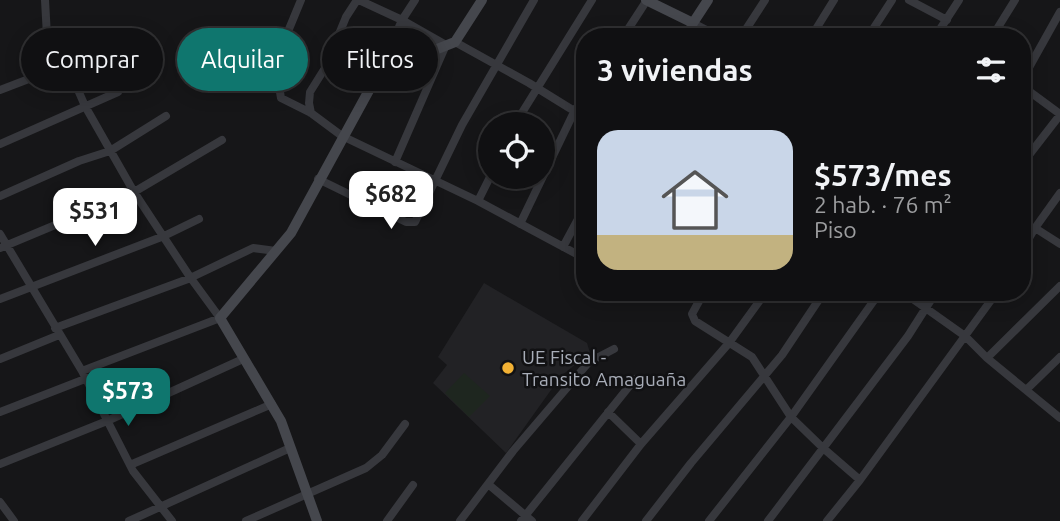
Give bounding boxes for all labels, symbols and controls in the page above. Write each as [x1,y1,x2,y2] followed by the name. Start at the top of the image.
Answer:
[21,28,163,91] chip: Comprar
[177,28,308,91] chip: Alquilar
[322,28,438,91] chip: Filtros
[972,51,1010,89] icon: filters
[597,53,753,87] text: 3 viviendas
[478,112,555,189] map controls
[478,112,555,189] button: locate
[653,158,737,242] icon: home
[814,158,952,192] text: $573/mes
[350,172,432,231] pin: $682
[365,181,417,206] text: $682
[54,188,136,248] pin: $531
[814,192,952,217] text: 2 hab. · 76 m²
[69,198,121,223] text: $531
[814,217,857,242] text: Piso
[522,346,686,390] place label: UE Fiscal - Transito Amaguaña
[500,360,516,376] marker: UE Fiscal - Transito Amaguaña
[87,368,169,428] pin: $573
[102,378,154,403] text: $573

